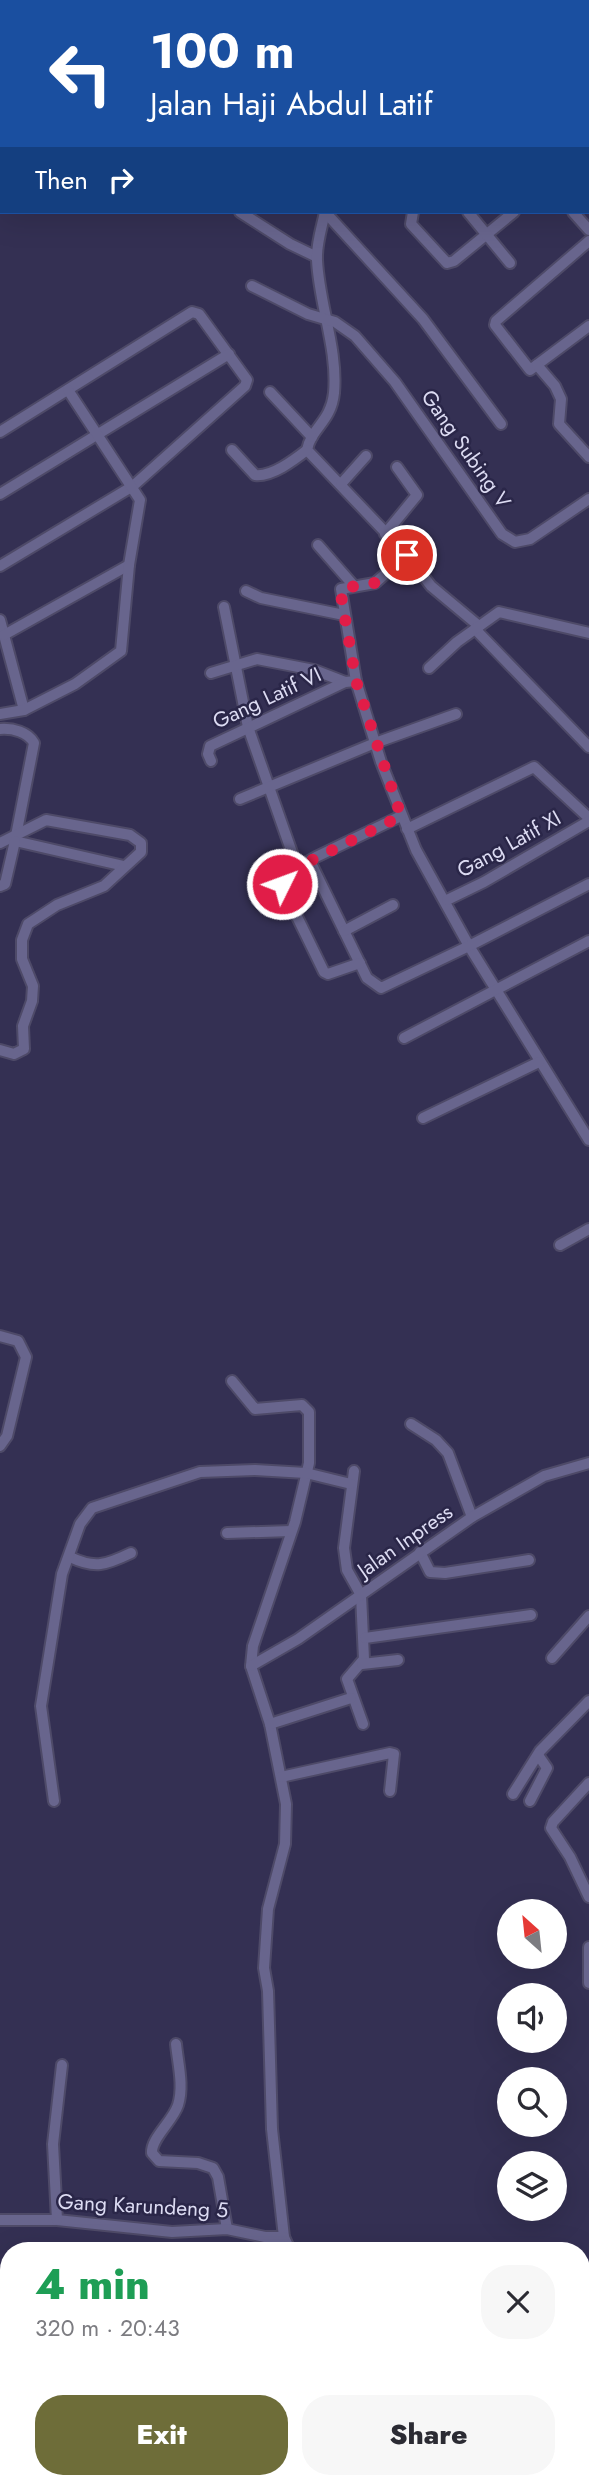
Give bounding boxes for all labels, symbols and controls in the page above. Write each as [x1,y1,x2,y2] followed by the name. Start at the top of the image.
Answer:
[150,16,295,86] text: 100 m
[35,28,126,119] icon: left
[150,81,433,127] text: Jalan Haji Abdul Latif
[35,161,88,199] text: Then
[102,161,140,199] icon: right
[414,384,518,515] street label: Gang Subing V
[377,525,437,585] pin
[388,536,426,574] icon: arrive
[208,660,326,736] street label: Gang Latif VI
[452,803,566,885] street label: Gang Latif XI
[245,847,319,921] position arrow
[349,1497,459,1587] street label: Jalan Inpress
[497,1899,567,1969] north arrow
[497,1899,567,2221] map controls
[497,1983,567,2053] button: sound
[497,2067,567,2137] button: search
[497,2151,567,2221] button: layers
[57,2187,229,2225] street label: Gang Karundeng 5
[35,2254,150,2315] text: 4 min
[481,2265,555,2339] button: close
[35,2311,180,2345] text: 320 m · 20:43
[35,2395,288,2475] button: Exit
[302,2395,555,2475] button: Share

